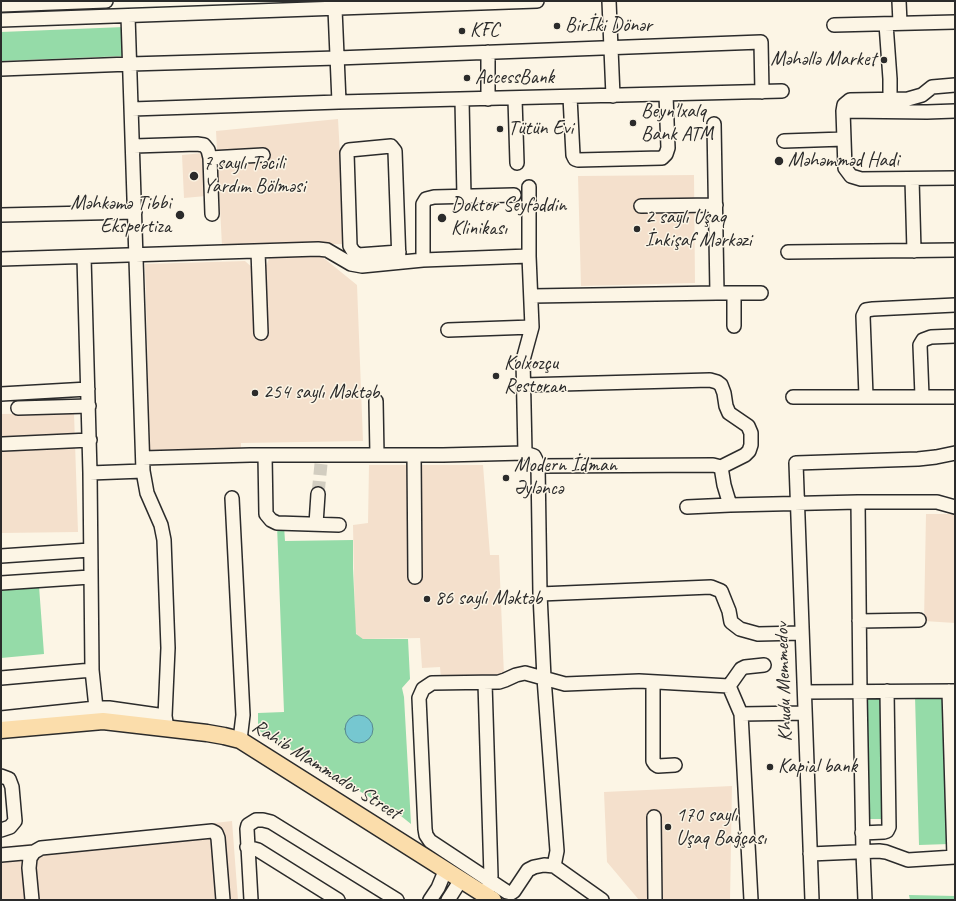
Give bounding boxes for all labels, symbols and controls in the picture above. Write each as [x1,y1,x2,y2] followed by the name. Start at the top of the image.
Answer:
[565,14,652,38] place label: Birİki Dönər
[470,19,499,43] place label: KFC
[552,21,562,31] marker: Birİki Dönər
[457,26,467,36] marker: KFC
[770,48,876,72] place label: Mәhәllә Market
[879,55,889,65] marker: Mәhәllә Market
[475,66,554,90] place label: AccessBank
[462,73,472,83] marker: AccessBank
[641,100,713,147] place label: Beyn'lxalq Bank ATM
[508,117,573,141] place label: Tütün Evi
[628,118,638,128] marker: Beyn'lxalq Bank ATM
[495,124,505,134] marker: Tütün Evi
[788,149,899,173] place label: Məhəmməd Hadi
[203,152,305,199] place label: 7 saylı Təcili Yardım Bölməsi
[773,155,785,167] marker: Məhəmməd Hadi
[188,170,200,182] marker: 7 saylı Təcili Yardım Bölməsi
[70,192,171,239] place label: Məhkəmə Tibbi Ekspertiza
[451,194,566,241] place label: Doktor Seyfәddin Klinikası
[645,206,751,253] place label: 2 saylı Uşaq İnkişaf Mərkəzi
[174,209,186,221] marker: Məhkəmə Tibbi Ekspertiza
[436,212,448,224] marker: Doktor Seyfәddin Klinikası
[632,224,642,234] marker: 2 saylı Uşaq İnkişaf Mərkəzi
[504,352,566,399] place label: Kolxozçu Restoran
[491,371,501,381] marker: Kolxozçu Restoran
[263,381,379,405] place label: 254 saylı Məktəb
[250,388,260,398] marker: 254 saylı Məktəb
[514,454,617,501] place label: Modern İdman Əyləncə
[501,473,511,483] marker: Modern İdman Əyləncə
[435,587,542,611] place label: 86 saylı Məktəb
[422,594,432,604] marker: 86 saylı Məktəb
[770,622,798,742] street label: Khudu Memmedov
[247,715,405,825] street label: Rahib Mammadov Street
[778,755,857,779] place label: Kapial bank
[765,762,775,772] marker: Kapial bank
[676,804,766,851] place label: 170 saylı Uşaq Bağçası
[663,822,673,832] marker: 170 saylı Uşaq Bağçası

